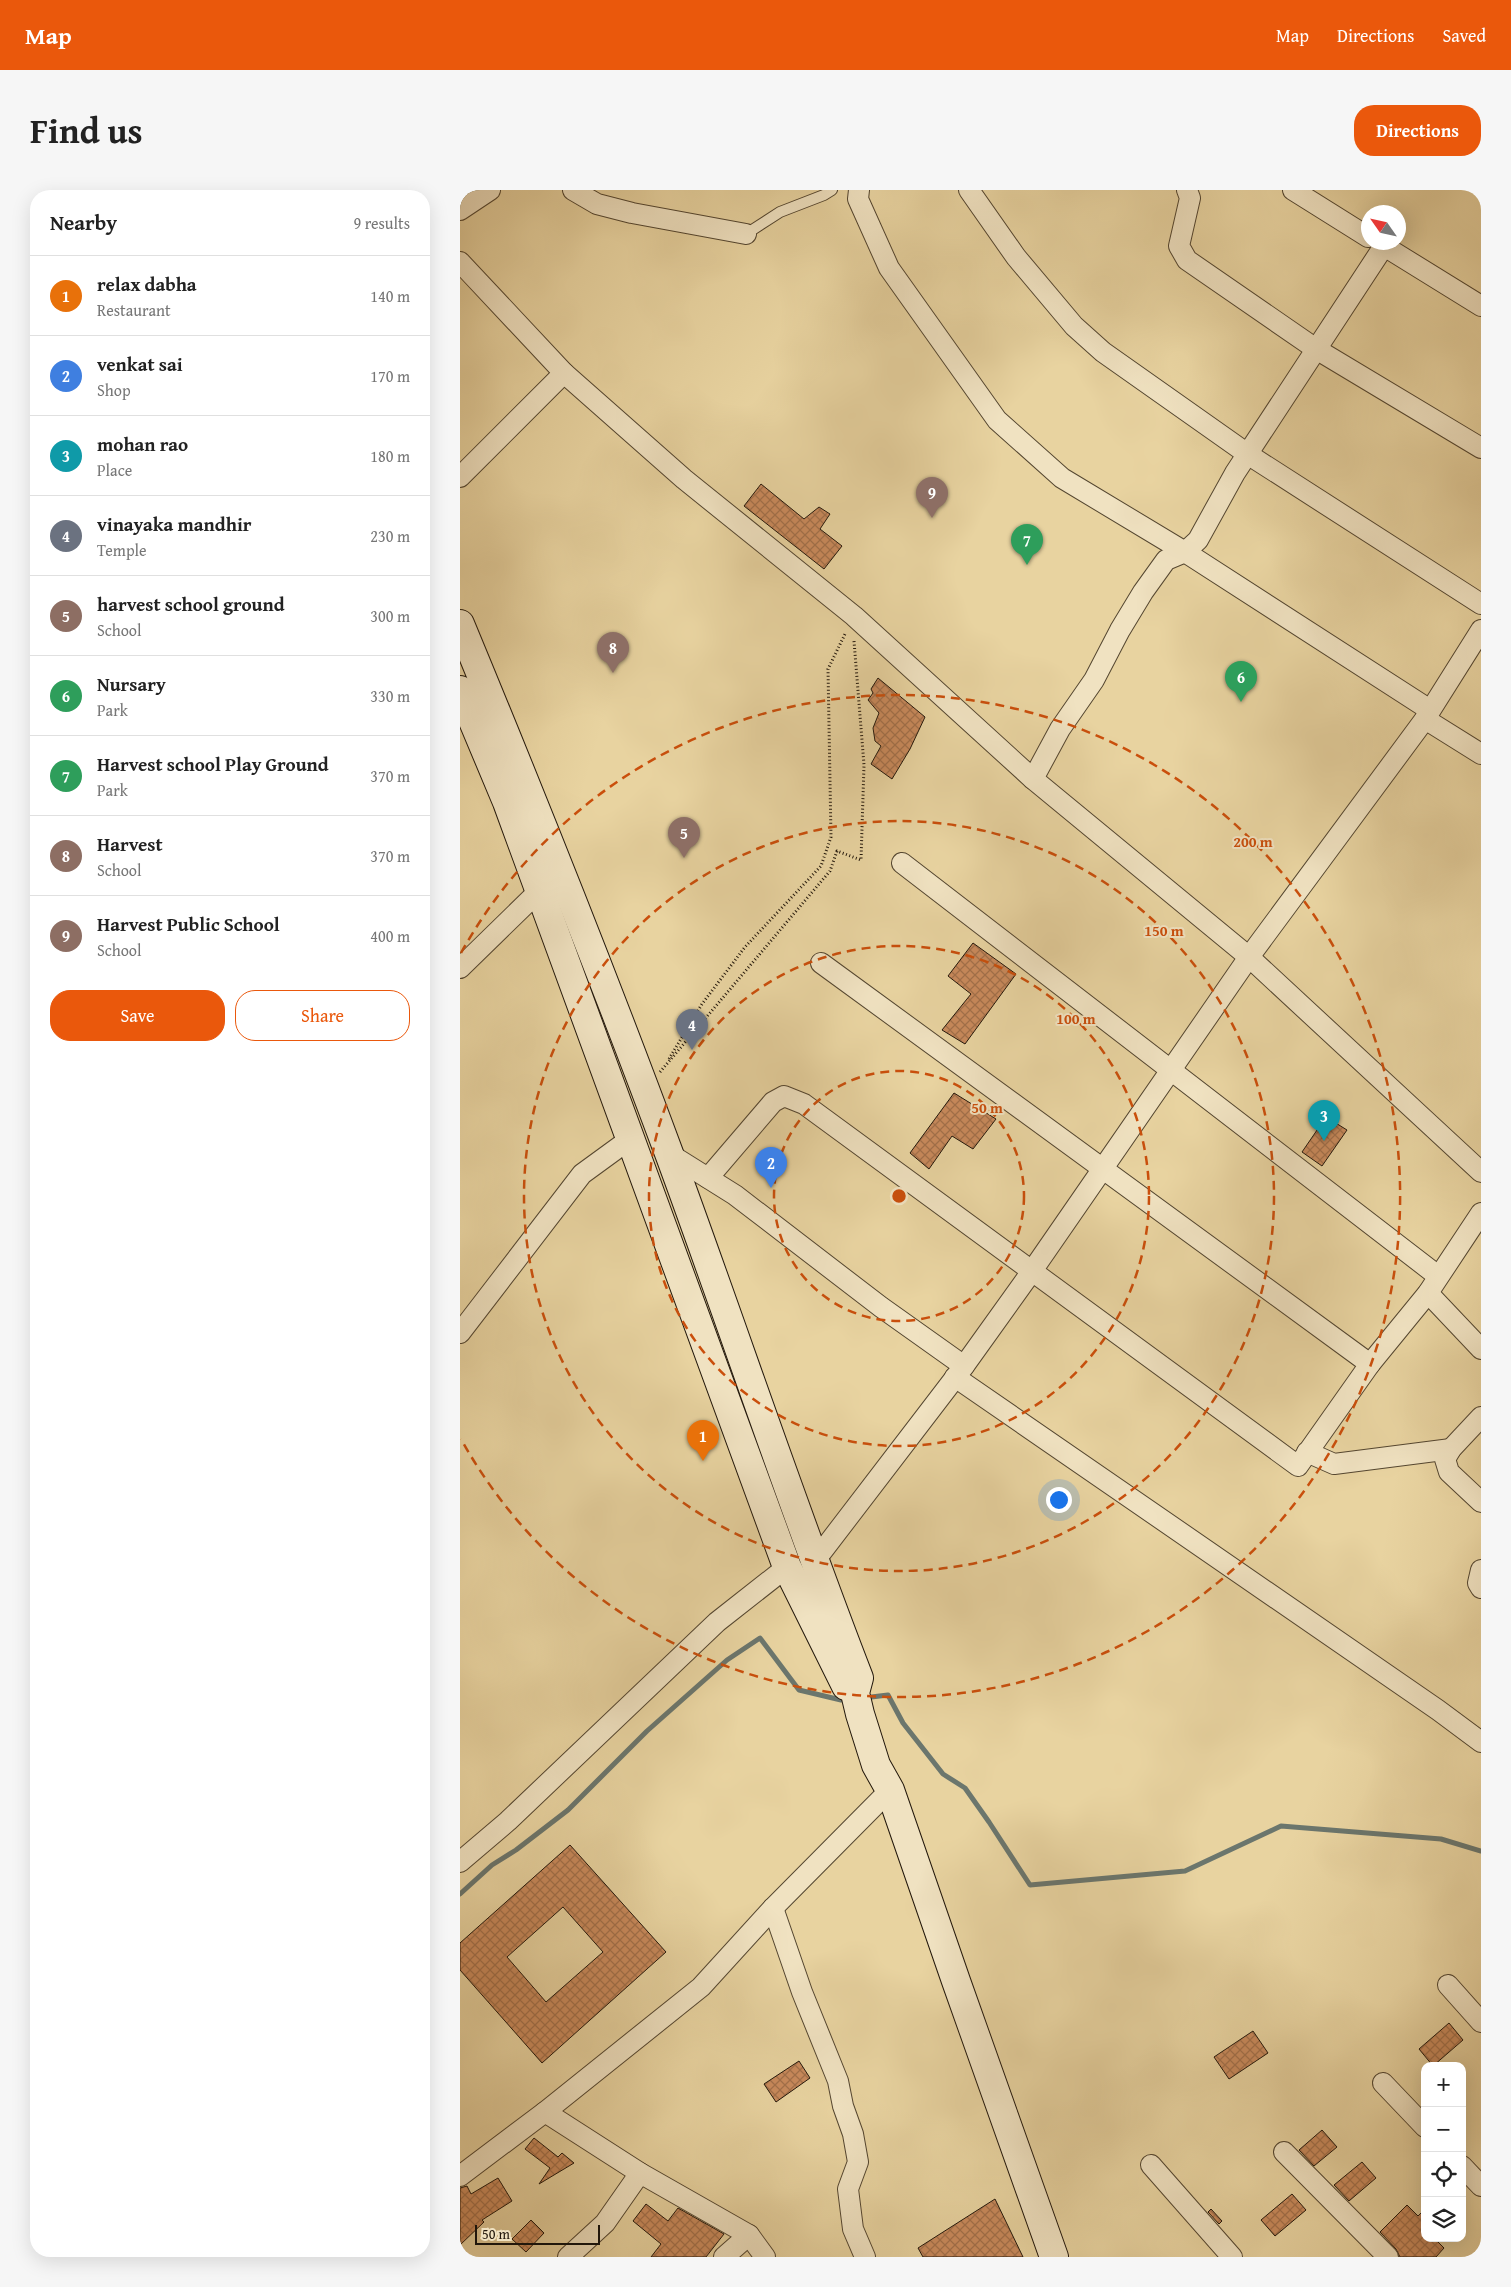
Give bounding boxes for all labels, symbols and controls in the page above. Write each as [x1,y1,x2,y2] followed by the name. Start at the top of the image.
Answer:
[25,18,72,53] text: Map
[1276,22,1309,49] text: Map
[1337,22,1414,49] text: Directions
[1442,22,1486,49] text: Saved
[30,105,143,156] text: Find us
[1354,105,1481,156] button: Directions
[1361,205,1406,250] north arrow
[50,207,117,238] text: Nearby
[353,211,410,235] text: 9 results
[97,270,197,298] text: relax dabha
[62,284,70,308] text: 1
[370,284,410,308] text: 140 m
[97,298,171,322] text: Restaurant
[97,350,183,378] text: venkat sai
[62,364,70,388] text: 2
[370,364,410,388] text: 170 m
[97,378,131,402] text: Shop
[97,430,188,458] text: mohan rao
[62,444,70,468] text: 3
[370,444,410,468] text: 180 m
[97,458,132,482] text: Place
[916,477,948,518] pin: 9
[97,510,252,538] text: vinayaka mandhir
[62,524,70,548] text: 4
[370,524,410,548] text: 230 m
[1011,524,1043,565] pin: 7
[97,538,147,562] text: Temple
[97,590,285,618] text: harvest school ground
[62,604,70,628] text: 5
[370,604,410,628] text: 300 m
[97,618,141,642] text: School
[597,632,629,673] pin: 8
[1225,661,1257,702] pin: 6
[97,670,166,698] text: Nursary
[62,684,70,708] text: 6
[370,684,410,708] text: 330 m
[97,698,128,722] text: Park
[97,750,329,778] text: Harvest school Play Ground
[62,764,70,788] text: 7
[370,764,410,788] text: 370 m
[97,778,128,802] text: Park
[668,817,700,858] pin: 5
[97,830,163,858] text: Harvest
[1233,831,1273,852] text: 200 m
[62,844,70,868] text: 8
[370,844,410,868] text: 370 m
[97,858,141,882] text: School
[97,910,280,938] text: Harvest Public School
[1144,920,1184,941] text: 150 m
[62,924,70,948] text: 9
[370,924,410,948] text: 400 m
[97,938,141,962] text: School
[50,990,225,1041] button: Save
[235,990,410,1041] button: Share
[1056,1008,1096,1029] text: 100 m
[676,1009,708,1050] pin: 4
[971,1097,1003,1118] text: 50 m
[1308,1100,1340,1141] pin: 3
[755,1147,787,1188] pin: 2
[890,1187,908,1205] centre of rings
[687,1420,719,1461] pin: 1
[1046,1487,1072,1513] your location
[1421,2062,1466,2242] map controls
[1421,2062,1466,2107] button: +
[1421,2107,1466,2152] button: −
[1421,2152,1466,2197] button: locate
[1421,2197,1466,2242] button: layers
[475,2222,600,2245] scale bar
[482,2224,510,2244] text: 50 m

